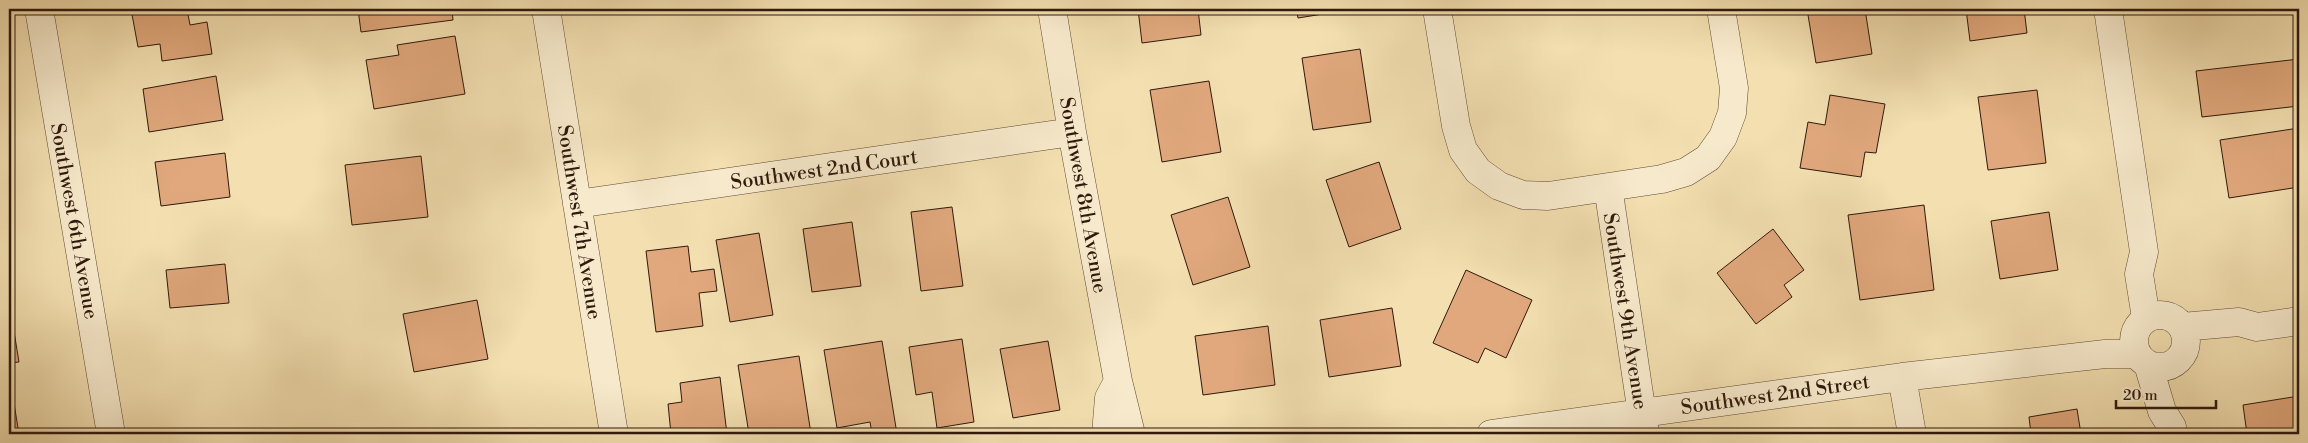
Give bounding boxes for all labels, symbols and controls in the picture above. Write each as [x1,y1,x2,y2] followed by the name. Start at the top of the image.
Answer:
[1053,95,1112,295] street label: Southwest 8th Avenue
[44,121,103,321] street label: Southwest 6th Avenue
[551,123,606,321] street label: Southwest 7th Avenue
[729,145,919,196] street label: Southwest 2nd Court
[1597,211,1652,411] street label: Southwest 9th Avenue
[1679,370,1871,421] street label: Southwest 2nd Street
[2116,378,2216,410] scale bar
[2123,386,2158,405] text: 20 m

